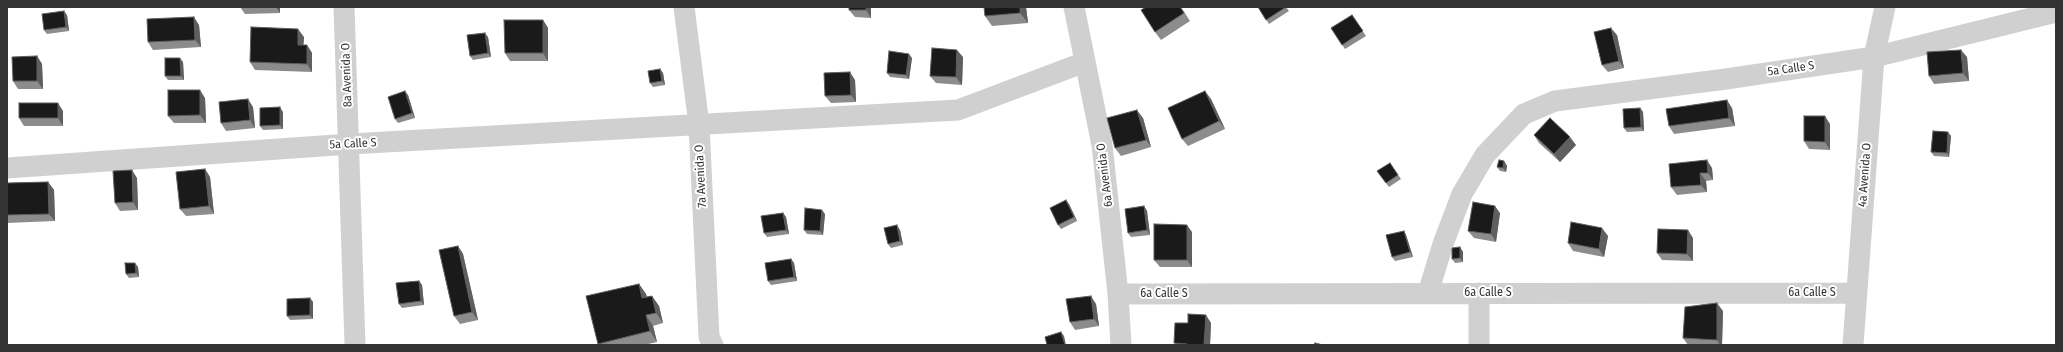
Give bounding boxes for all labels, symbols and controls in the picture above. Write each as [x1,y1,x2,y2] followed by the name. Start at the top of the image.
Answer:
[339,43,355,107] street label: 8a Avenida O
[1767,59,1815,79] street label: 5a Calle S
[329,136,377,152] street label: 5a Calle S
[1094,142,1116,208] street label: 6a Avenida O
[1856,143,1874,207] street label: 4a Avenida O
[692,144,710,208] street label: 7a Avenida O
[1464,286,1512,300] street label: 6a Calle S
[1788,286,1836,300] street label: 6a Calle S
[1140,287,1188,301] street label: 6a Calle S

